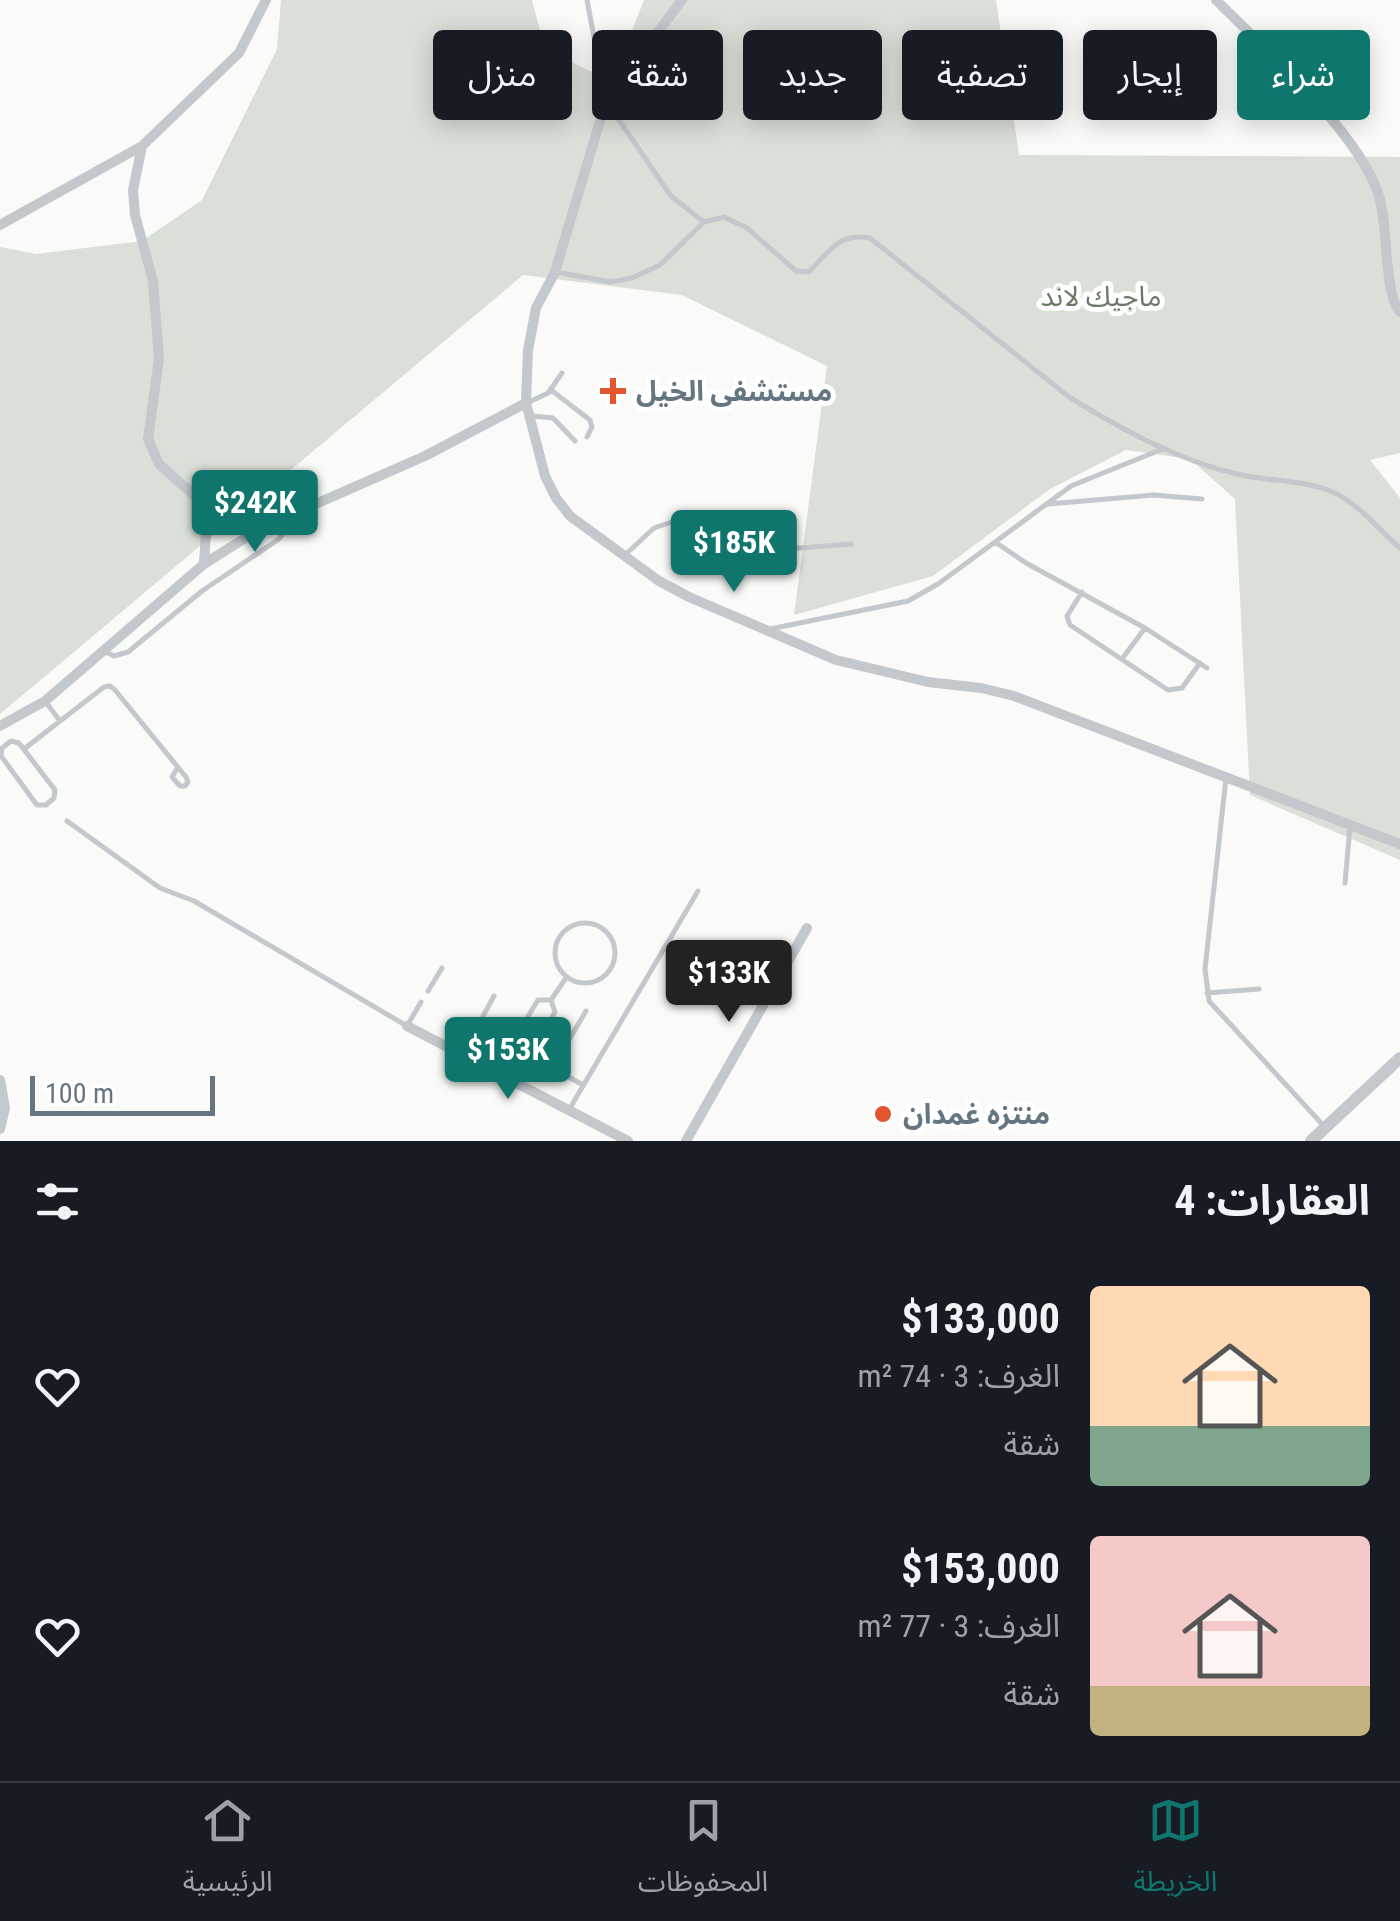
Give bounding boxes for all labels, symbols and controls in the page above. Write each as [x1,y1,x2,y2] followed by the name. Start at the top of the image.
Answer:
[433,30,572,120] chip: منزل
[592,30,723,120] chip: شقة
[743,30,882,120] chip: جديد
[902,30,1063,120] chip: تصفية
[1083,30,1217,120] chip: إيجار
[1237,30,1370,120] chip: شراء
[1041,280,1161,313] park label: ماجيك لاند
[636,375,832,408] place label: مستشفى الخيل
[600,378,626,404] marker: مستشفى الخيل
[185,470,325,555] pin: $242K
[214,483,296,521] text: $242K
[664,510,804,595] pin: $185K
[693,523,775,561] text: $185K
[659,940,799,1025] pin: $133K
[688,953,770,991] text: $133K
[438,1017,578,1102] pin: $153K
[467,1030,549,1068] text: $153K
[30,1071,215,1116] scale bar
[45,1077,114,1110] text: 100 m
[903,1098,1050,1131] place label: منتزه غمدان
[872,1103,894,1125] marker: منتزه غمدان
[30,1174,85,1229] icon: filters
[1174,1176,1370,1225] text: العقارات: 4
[901,1294,1060,1343] text: $133,000
[1170,1326,1290,1446] icon: home
[858,1357,1060,1395] text: الغرف: 3 · 74 m²
[30,1359,85,1414] icon: heart
[1004,1425,1060,1463] text: شقة
[901,1544,1060,1593] text: $153,000
[1170,1576,1290,1696] icon: home
[858,1607,1060,1645] text: الغرف: 3 · 77 m²
[30,1609,85,1664] icon: heart
[1004,1675,1060,1713] text: شقة
[183,1793,273,1912] tab: الرئيسية
[638,1793,768,1912] tab: المحفوظات
[1133,1793,1217,1912] tab: الخريطة

